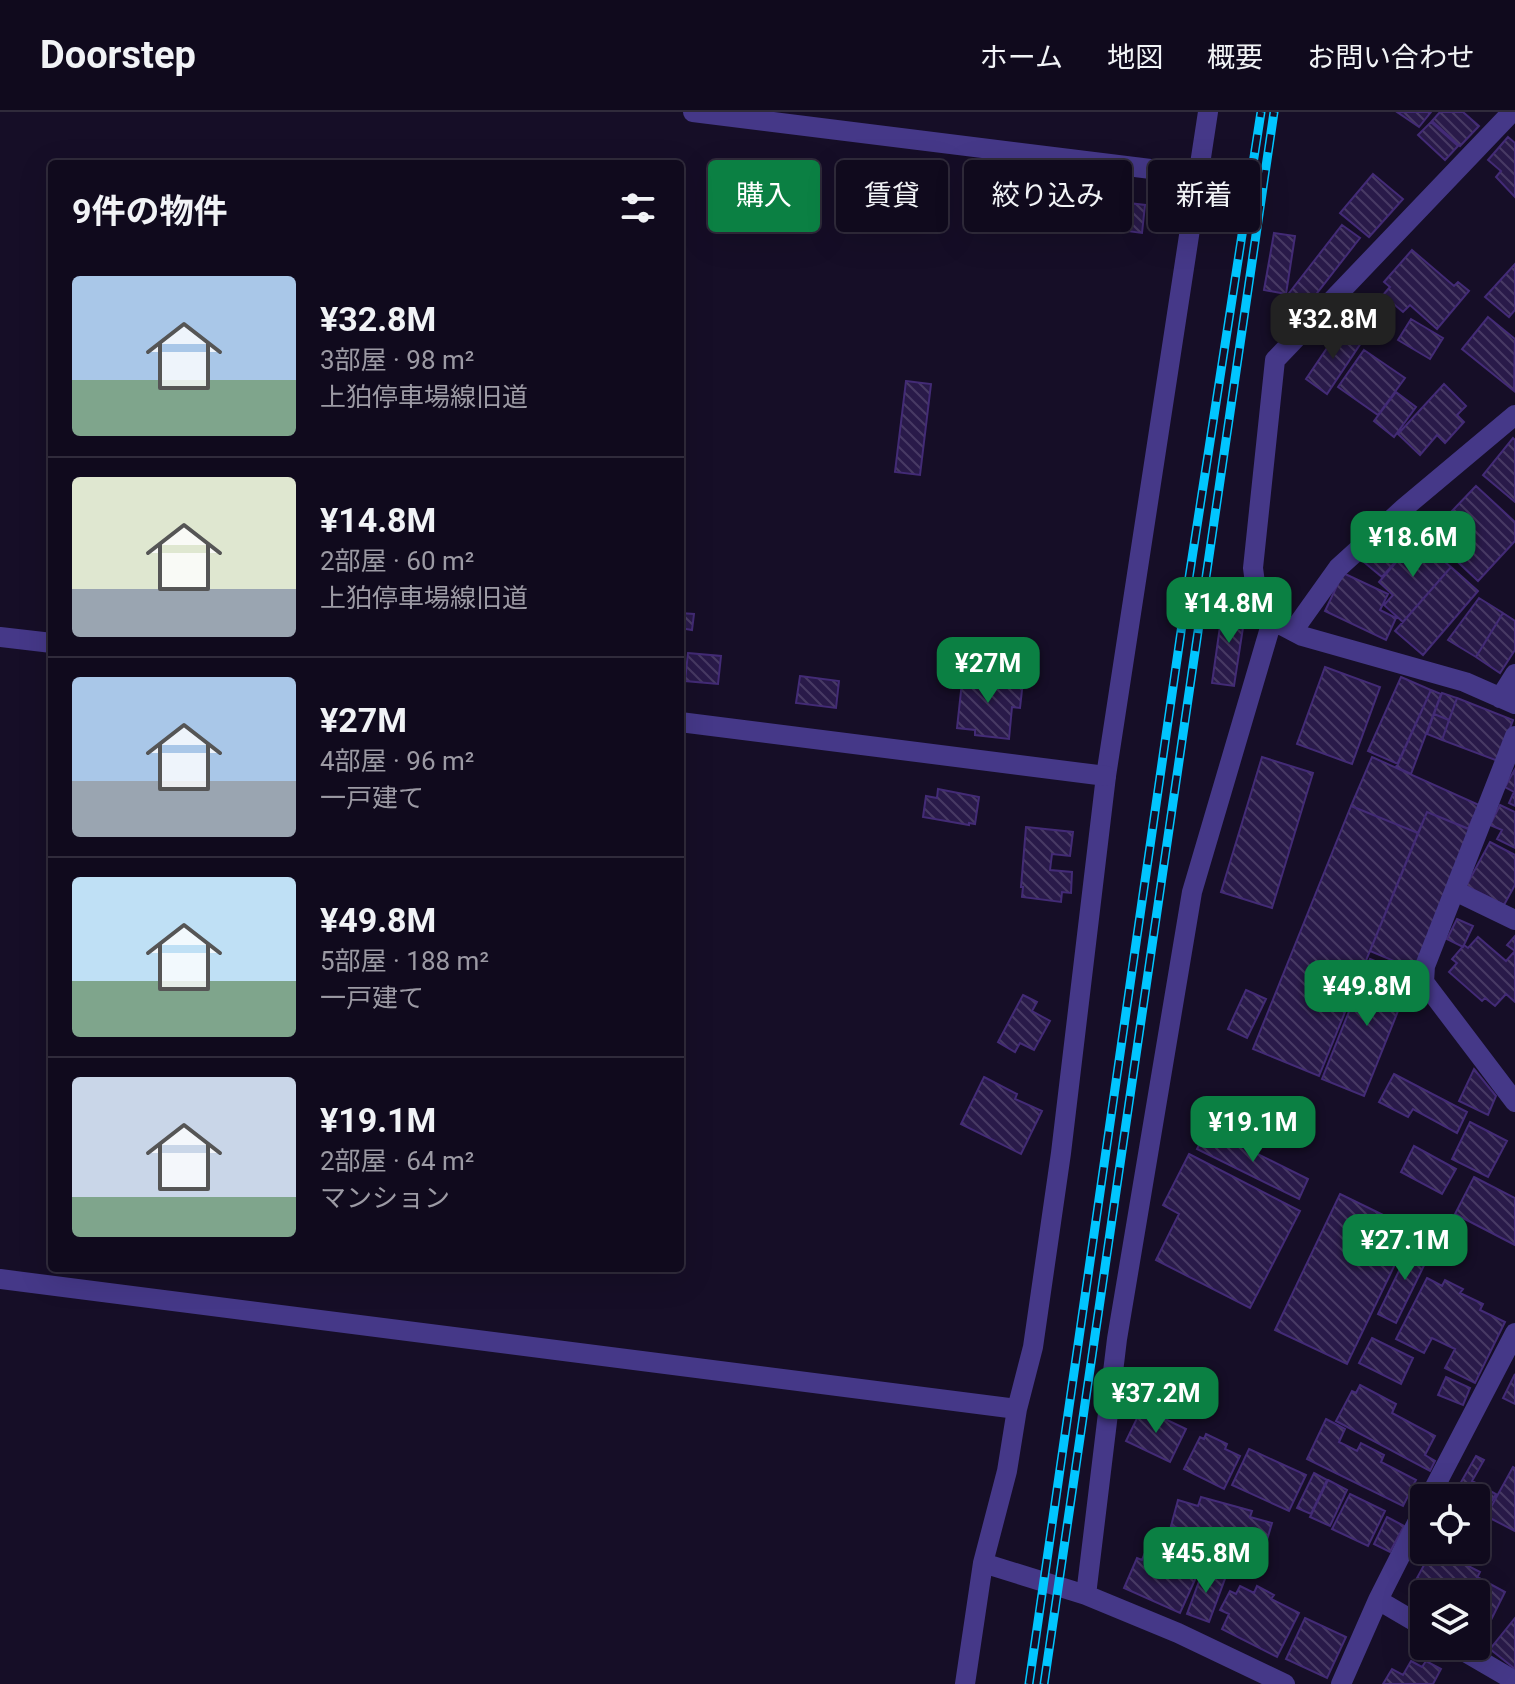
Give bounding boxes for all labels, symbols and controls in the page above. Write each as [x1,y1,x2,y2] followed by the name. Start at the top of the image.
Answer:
[40,33,196,77] text: Doorstep
[980,41,1063,74] text: ホーム
[1107,41,1163,74] text: 地図
[1207,41,1263,74] text: 概要
[1307,41,1475,74] text: お問い合わせ
[708,160,820,232] chip: 購入
[836,160,948,232] chip: 賃貸
[964,160,1132,232] chip: 絞り込み
[1148,160,1260,232] chip: 新着
[616,186,660,230] icon: filters
[72,191,228,231] text: 9件の物件
[1268,293,1398,361] pin: ¥32.8M
[320,299,436,339] text: ¥32.8M
[1289,304,1378,334] text: ¥32.8M
[136,308,232,404] icon: home
[320,345,474,375] text: 3部屋 · 98 m²
[320,382,528,412] text: 上狛停車場線旧道
[320,500,436,540] text: ¥14.8M
[136,509,232,605] icon: home
[1348,511,1478,579] pin: ¥18.6M
[1369,522,1458,552] text: ¥18.6M
[320,546,474,576] text: 2部屋 · 60 m²
[1164,577,1294,645] pin: ¥14.8M
[320,583,528,613] text: 上狛停車場線旧道
[1185,588,1274,618] text: ¥14.8M
[941,637,1035,705] pin: ¥27M
[955,648,1021,678] text: ¥27M
[320,700,407,740] text: ¥27M
[136,709,232,805] icon: home
[320,746,474,776] text: 4部屋 · 96 m²
[320,783,424,813] text: 一戸建て
[320,900,436,940] text: ¥49.8M
[136,909,232,1005] icon: home
[320,946,489,976] text: 5部屋 · 188 m²
[1302,960,1432,1028] pin: ¥49.8M
[1323,971,1412,1001] text: ¥49.8M
[320,983,424,1013] text: 一戸建て
[1188,1096,1318,1164] pin: ¥19.1M
[320,1100,436,1140] text: ¥19.1M
[1209,1107,1298,1137] text: ¥19.1M
[136,1109,232,1205] icon: home
[320,1146,474,1176] text: 2部屋 · 64 m²
[320,1183,450,1213] text: マンション
[1340,1214,1470,1282] pin: ¥27.1M
[1361,1225,1450,1255] text: ¥27.1M
[1091,1367,1221,1435] pin: ¥37.2M
[1112,1378,1201,1408] text: ¥37.2M
[1410,1484,1490,1660] map controls
[1410,1484,1490,1564] button: locate
[1141,1527,1271,1595] pin: ¥45.8M
[1162,1538,1251,1568] text: ¥45.8M
[1410,1580,1490,1660] button: layers

